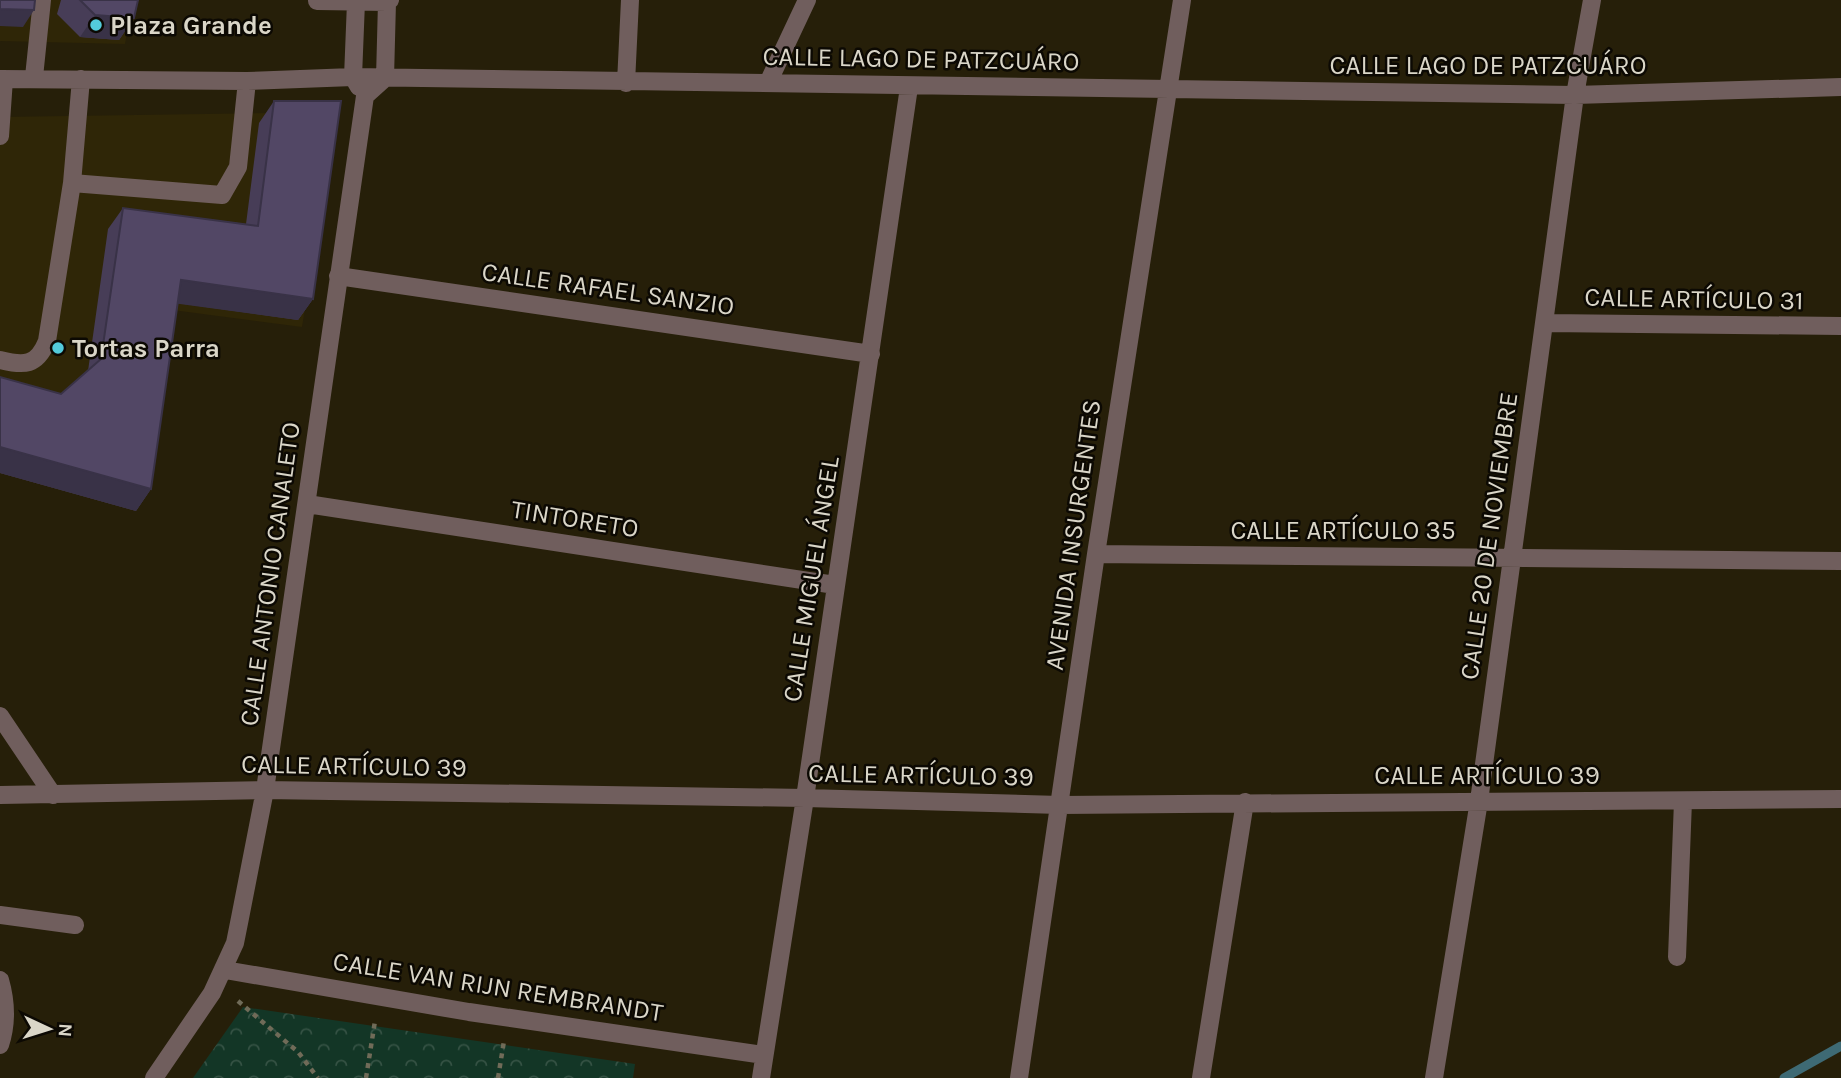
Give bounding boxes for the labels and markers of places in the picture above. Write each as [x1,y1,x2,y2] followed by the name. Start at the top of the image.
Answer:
[110,10,272,41] place label: Plaza Grande
[88,17,104,33] marker: Plaza Grande
[72,333,220,364] place label: Tortas Parra
[50,340,66,356] marker: Tortas Parra

